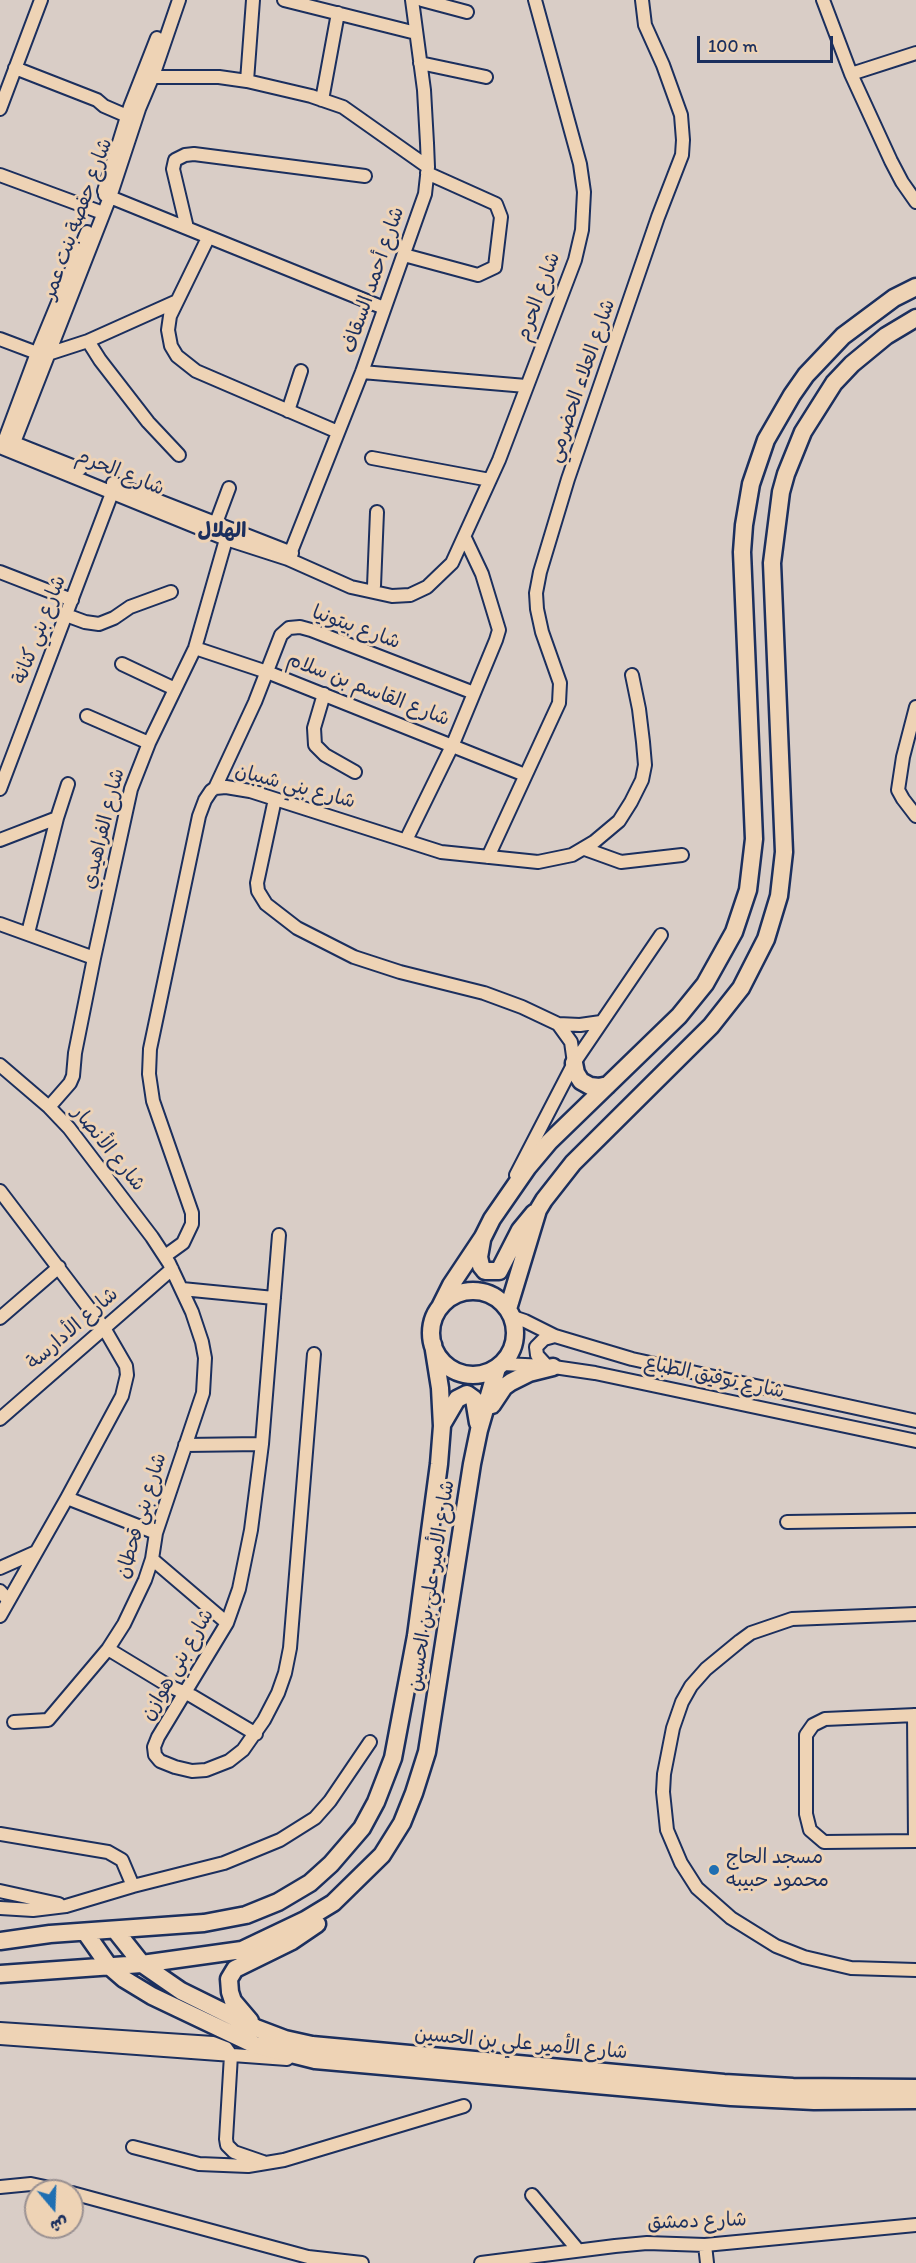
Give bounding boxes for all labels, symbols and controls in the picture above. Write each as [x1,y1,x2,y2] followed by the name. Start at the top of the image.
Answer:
[700,24,836,62] scale bar
[708,35,758,57] text: 100 m
[38,135,118,303] street label: شارع حفصة بنت عمر
[338,204,410,356] street label: شارع أحمد السقاف
[512,249,566,345] street label: شارع الحرم
[543,296,621,466] street label: شارع العلاء الحضرمي
[72,444,168,502] street label: شارع الحرم
[198,519,246,545] district label: الهلال
[8,572,72,688] street label: شارع بني كنانة
[309,601,403,655] street label: شارع بيتونيا
[283,648,453,732] street label: شارع القاسم بن سلام
[232,759,358,815] street label: شارع بني شيبان
[77,766,131,892] street label: شارع الفراهيدي
[66,1102,150,1196] street label: شارع الأنصار
[22,1283,124,1375] street label: شارع الأدارسة
[642,1351,786,1405] street label: شارع توفيق الطباع
[111,1450,173,1582] street label: شارع بني قحطان
[403,1479,461,1693] street label: شارع الأمير علي بن الحسين
[136,1605,220,1725] street label: شارع بني هوازن
[726,1846,829,1893] place label: مسجد الحاج محمود حبيبه
[707,1863,721,1877] marker: مسجد الحاج محمود حبيبه
[414,2023,628,2065] street label: شارع الأمير علي بن الحسين
[24,2179,84,2239] north arrow
[647,2208,747,2236] street label: شارع دمشق
[48,2213,71,2236] text: ش

